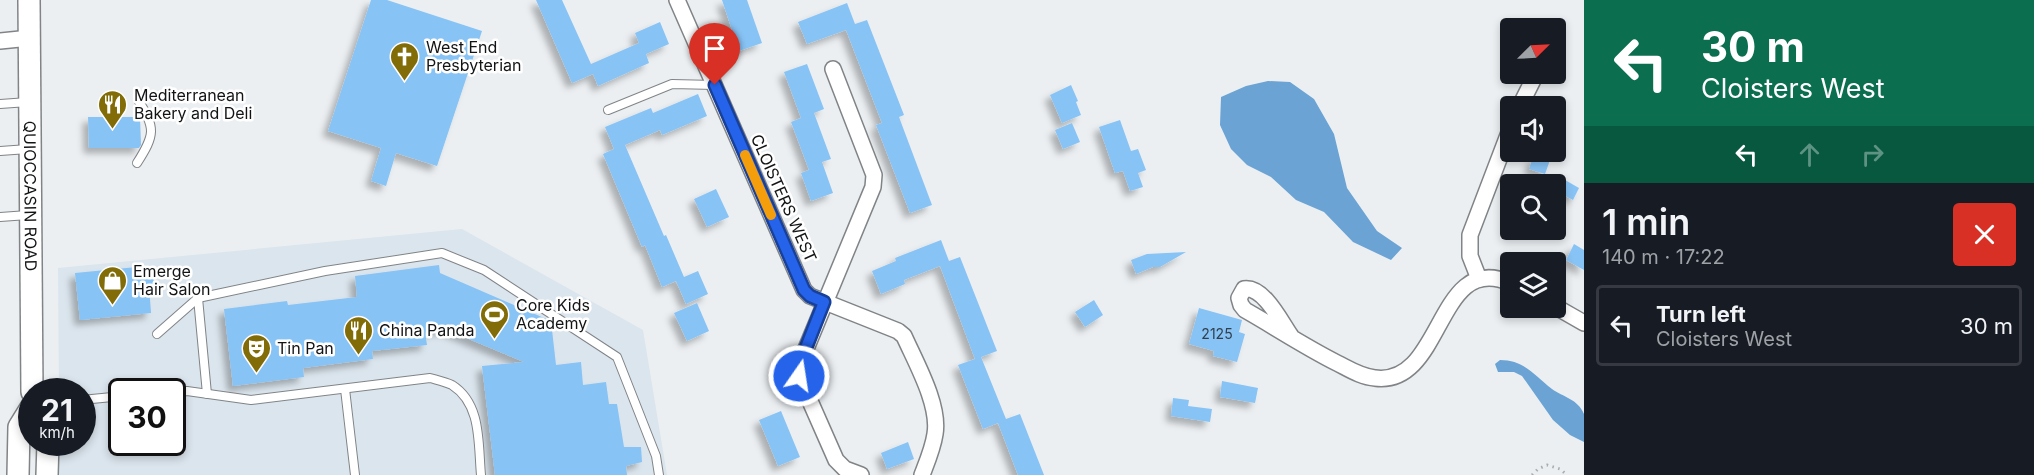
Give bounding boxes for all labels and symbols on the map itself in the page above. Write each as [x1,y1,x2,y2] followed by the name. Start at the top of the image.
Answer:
[1500,18,1566,84] north arrow
[689,23,740,85] pin
[426,37,521,75] place label: West End Presbyterian
[389,40,421,82] church icon: West End Presbyterian
[134,85,252,123] place label: Mediterranean Bakery and Deli
[97,88,129,130] restaurant icon: Mediterranean Bakery and Deli
[20,121,41,271] street label: QUIOCCASIN ROAD
[747,131,821,265] street label: CLOISTERS WEST
[133,261,210,299] place label: Emerge Hair Salon
[96,264,128,306] shop icon: Emerge Hair Salon
[516,295,590,333] place label: Core Kids Academy
[479,298,511,340] sports icon: Core Kids Academy
[342,314,374,356] restaurant icon: China Panda
[379,320,474,340] place label: China Panda
[1201,325,1233,342] house number: 2125
[240,332,272,374] theatre icon: Tin Pan
[277,338,334,358] place label: Tin Pan
[767,344,831,408] position arrow
[108,378,186,456] speed limit sign: 30

